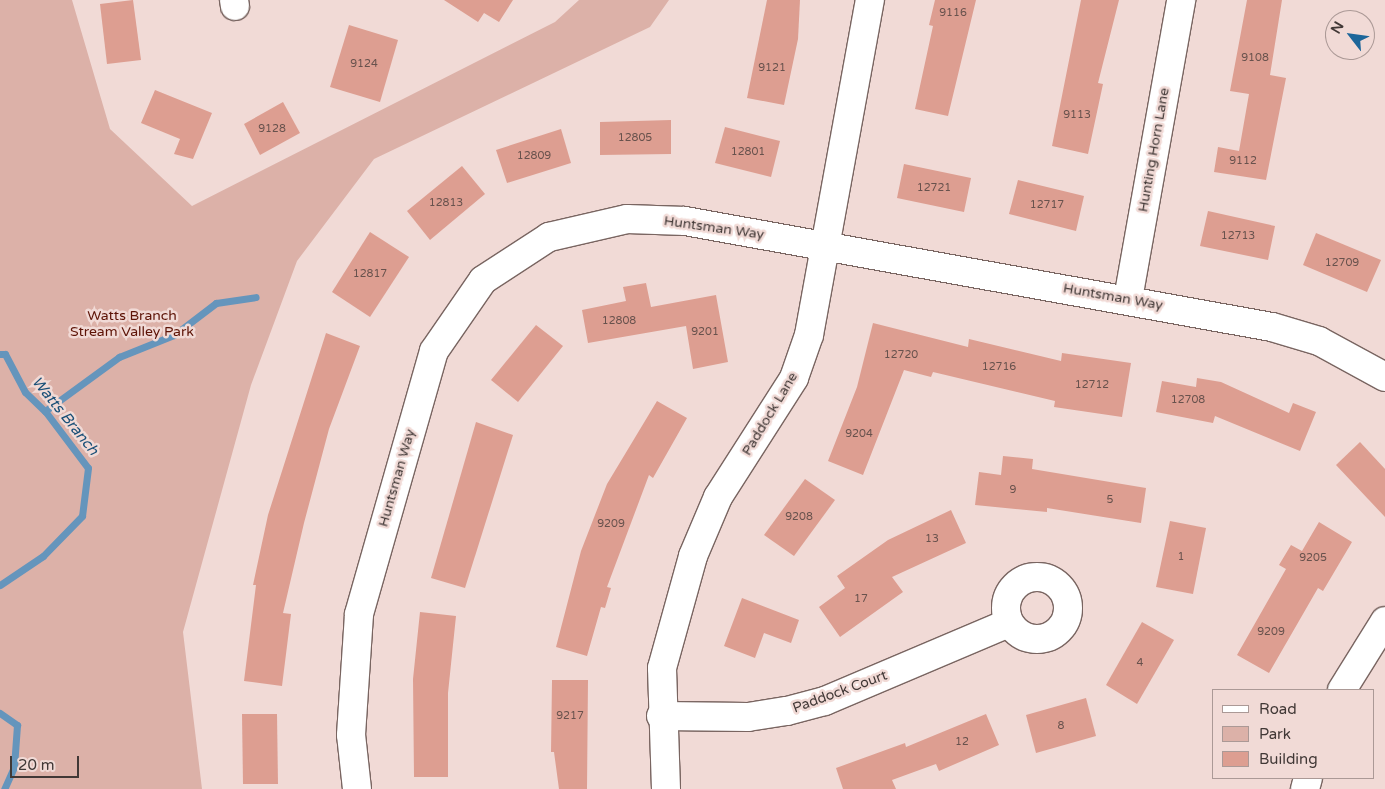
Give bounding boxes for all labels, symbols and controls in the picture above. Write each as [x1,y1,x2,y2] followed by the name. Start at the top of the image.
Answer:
[939,6,967,20] house number: 9116
[1325,10,1375,60] north arrow
[1327,19,1348,37] text: N
[1241,51,1269,65] house number: 9108
[350,57,378,71] house number: 9124
[758,61,786,75] house number: 9121
[1135,87,1173,213] street label: Hunting Horn Lane
[1063,108,1091,122] house number: 9113
[258,122,286,136] house number: 9128
[618,131,652,145] house number: 12805
[731,145,765,159] house number: 12801
[517,149,551,163] house number: 12809
[1229,154,1257,168] house number: 9112
[917,181,951,195] house number: 12721
[429,196,463,210] house number: 12813
[1030,198,1064,212] house number: 12717
[663,213,765,243] street label: Huntsman Way
[1221,229,1255,243] house number: 12713
[1325,256,1359,270] house number: 12709
[353,267,387,281] house number: 12817
[1062,280,1164,314] street label: Huntsman Way
[70,308,194,341] park label: Watts Branch Stream Valley Park
[602,314,636,328] house number: 12808
[691,325,719,339] house number: 9201
[884,348,918,362] house number: 12720
[982,360,1016,374] house number: 12716
[739,369,801,459] street label: Paddock Lane
[28,373,102,459] water label: Watts Branch
[1075,378,1109,392] house number: 12712
[1171,393,1205,407] house number: 12708
[375,427,419,529] street label: Huntsman Way
[845,427,873,441] house number: 9204
[1010,483,1016,497] house number: 9
[1107,493,1113,507] house number: 5
[785,510,813,524] house number: 9208
[597,517,625,531] house number: 9209
[925,532,939,546] house number: 13
[1178,550,1184,564] house number: 1
[1299,551,1327,565] house number: 9205
[854,592,868,606] house number: 17
[1257,625,1285,639] house number: 9209
[1137,656,1143,670] house number: 4
[791,667,889,717] street label: Paddock Court
[1212,689,1375,779] legend
[1259,700,1297,718] text: Road
[556,709,584,723] house number: 9217
[1058,719,1064,733] house number: 8
[1259,725,1291,743] text: Park
[955,735,969,749] house number: 12
[12,746,81,778] scale bar
[1259,750,1318,768] text: Building
[18,756,55,774] text: 20 m

